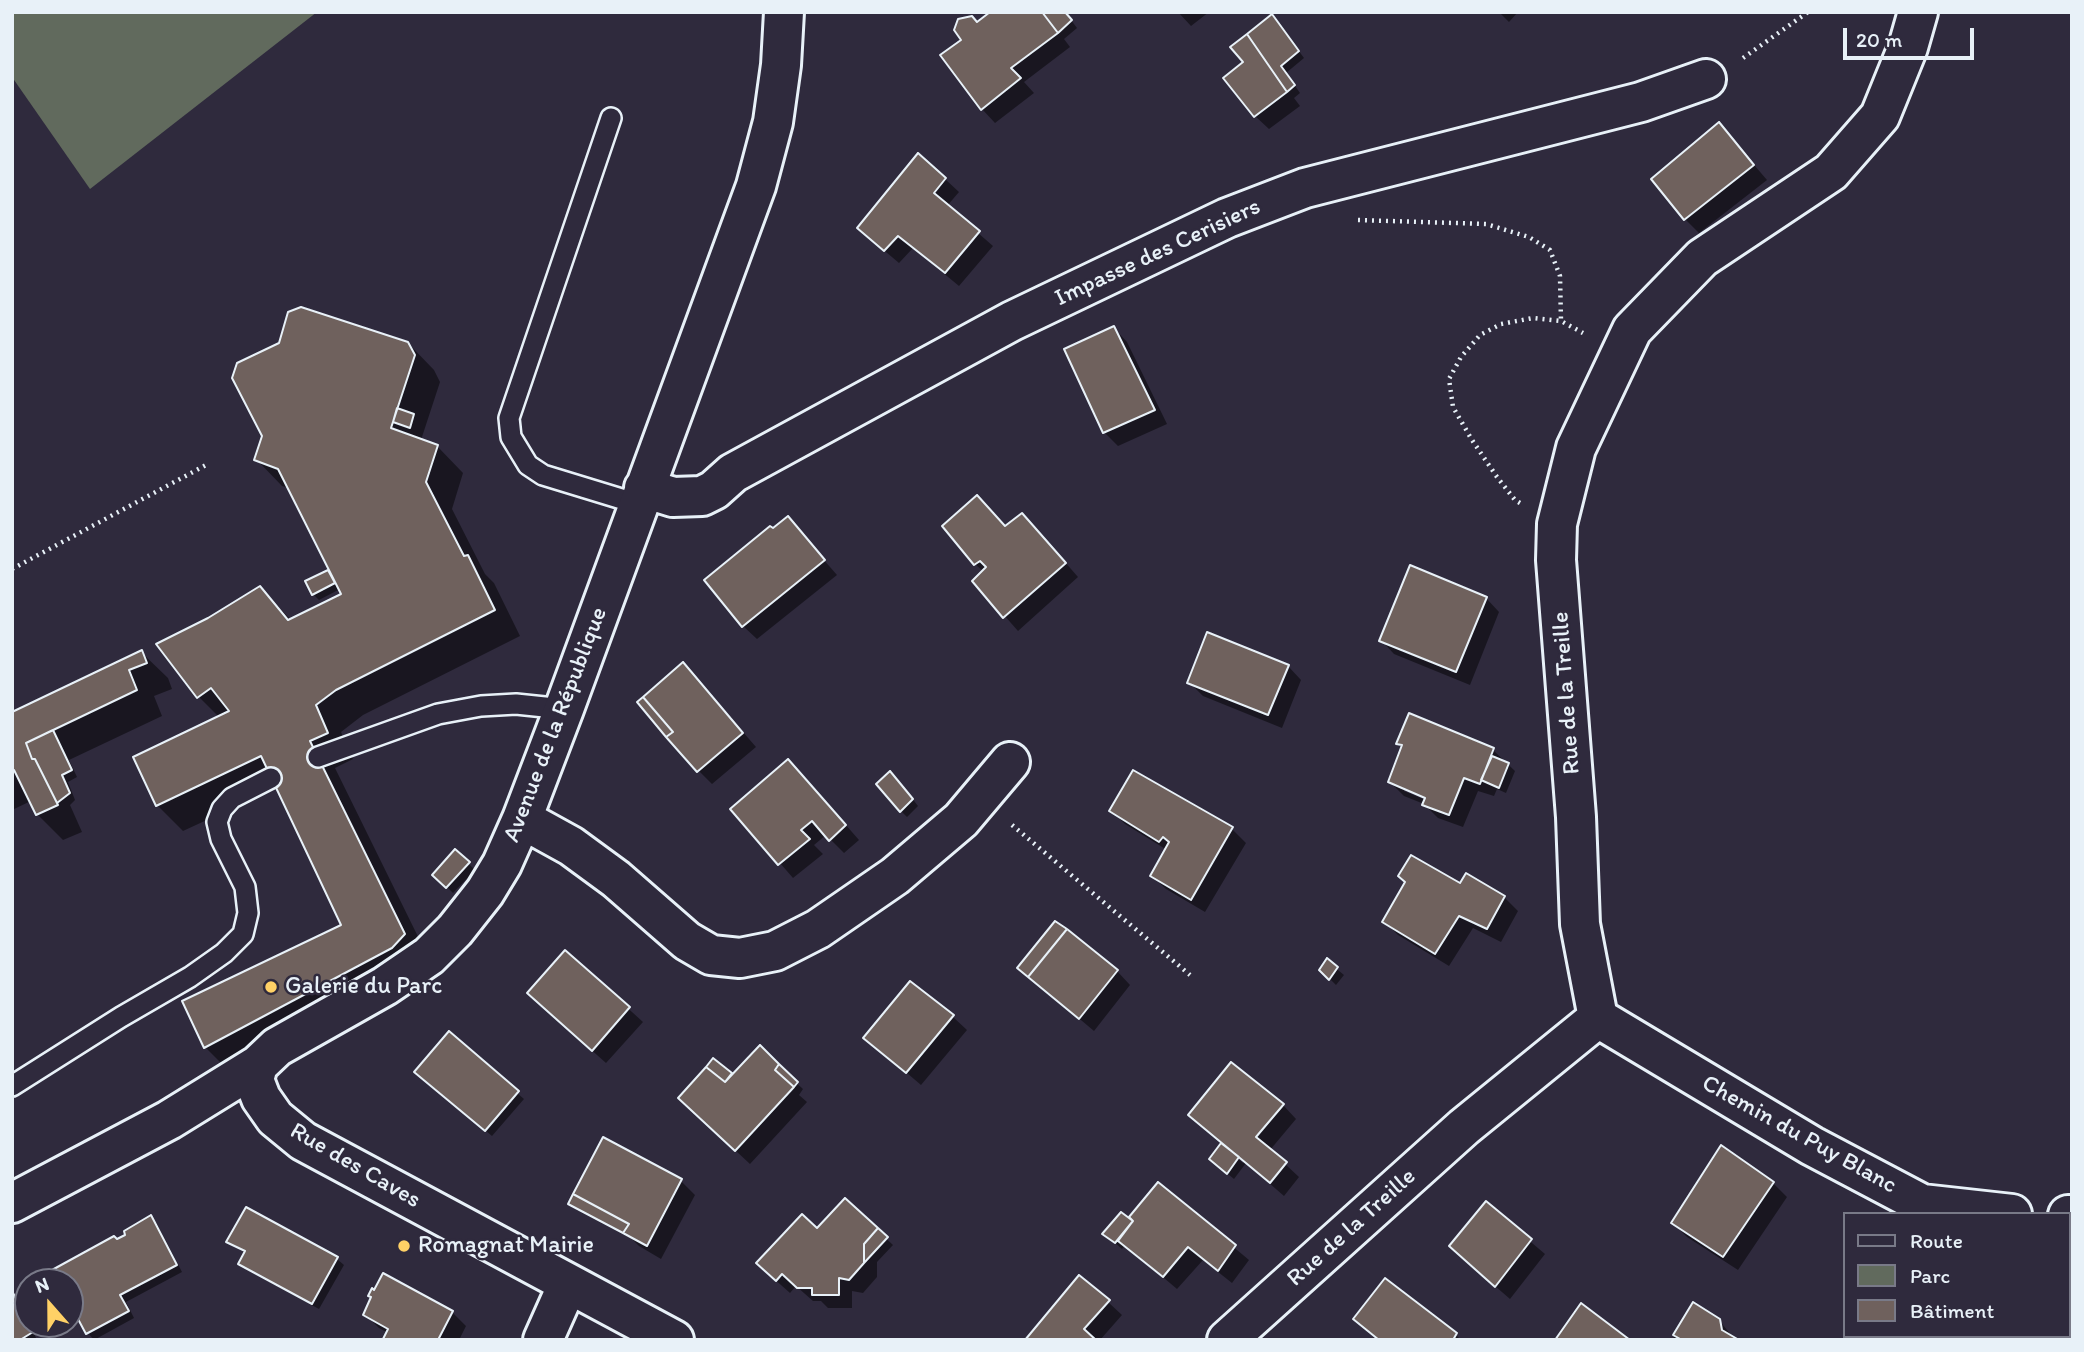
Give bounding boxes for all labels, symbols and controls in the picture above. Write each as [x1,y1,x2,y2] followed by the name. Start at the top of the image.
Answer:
[1846,14,1977,58] scale bar
[1856,27,1902,52] text: 20 m
[1051,193,1265,313] street label: Impasse des Cerisiers
[498,603,614,847] street label: Avenue de la République
[1547,611,1587,775] street label: Rue de la Treille
[285,973,442,1001] place label: Galerie du Parc
[263,979,279,995] marker: Galerie du Parc
[1696,1069,1902,1201] street label: Chemin du Puy Blanc
[284,1117,426,1215] street label: Rue des Caves
[1282,1163,1422,1293] street label: Rue de la Treille
[1842,1212,2070,1338] legend
[1910,1228,1963,1253] text: Route
[418,1232,594,1260] place label: Romagnat Mairie
[396,1238,412,1254] marker: Romagnat Mairie
[1910,1263,1950,1288] text: Parc
[14,1268,84,1338] north arrow
[32,1272,52,1298] text: N
[1910,1298,1994,1323] text: Bâtiment

